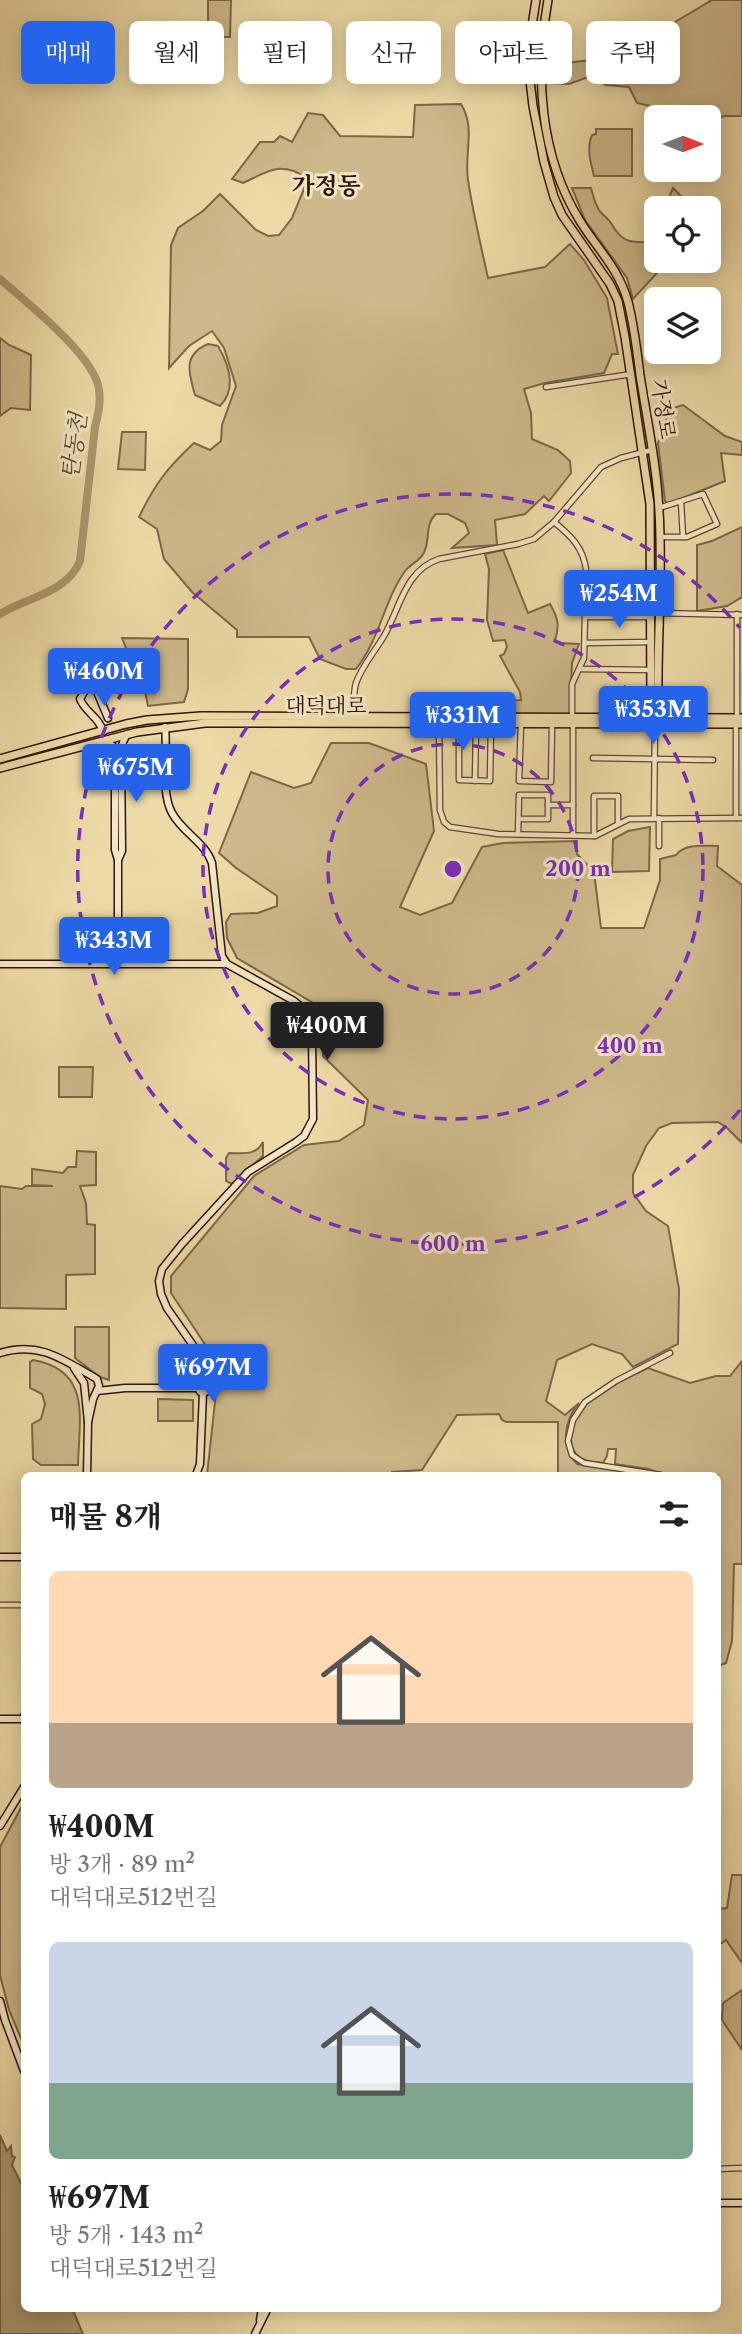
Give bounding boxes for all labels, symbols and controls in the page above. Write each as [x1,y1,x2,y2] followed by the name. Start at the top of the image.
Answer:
[21,21,115,84] chip: 매매
[129,21,224,84] chip: 월세
[238,21,332,84] chip: 필터
[346,21,441,84] chip: 신규
[455,21,572,84] chip: 아파트
[586,21,680,84] chip: 주택
[644,105,721,182] north arrow
[644,105,721,364] map controls
[291,171,361,200] district label: 가정동
[644,196,721,273] button: locate
[644,287,721,364] button: layers
[646,377,681,441] street label: 가정로
[55,409,93,481] water label: 탄동천
[570,570,668,630] pin: ₩254M
[580,579,658,607] text: ₩254M
[55,648,153,708] pin: ₩460M
[64,657,144,685] text: ₩460M
[604,686,702,746] pin: ₩353M
[414,692,512,752] pin: ₩331M
[285,693,367,718] street label: 대덕대로
[615,695,691,723] text: ₩353M
[426,701,500,729] text: ₩331M
[87,744,185,804] pin: ₩675M
[98,753,174,781] text: ₩675M
[545,856,611,881] text: 200 m
[441,857,465,881] centre of rings
[65,918,163,977] pin: ₩343M
[75,926,153,954] text: ₩343M
[278,1002,376,1062] pin: ₩400M
[287,1011,367,1039] text: ₩400M
[597,1033,663,1058] text: 400 m
[420,1231,486,1256] text: 600 m
[164,1344,262,1404] pin: ₩697M
[174,1353,252,1381] text: ₩697M
[655,1495,693,1533] icon: filters
[49,1498,162,1535] text: 매물 8개
[308,1617,434,1743] icon: home
[49,1808,155,1845] text: ₩400M
[49,1850,195,1878] text: 방 3개 · 89 m²
[49,1883,218,1911] text: 대덕대로512번길
[308,1988,434,2114] icon: home
[49,2179,150,2216] text: ₩697M
[49,2221,203,2249] text: 방 5개 · 143 m²
[49,2254,218,2282] text: 대덕대로512번길

